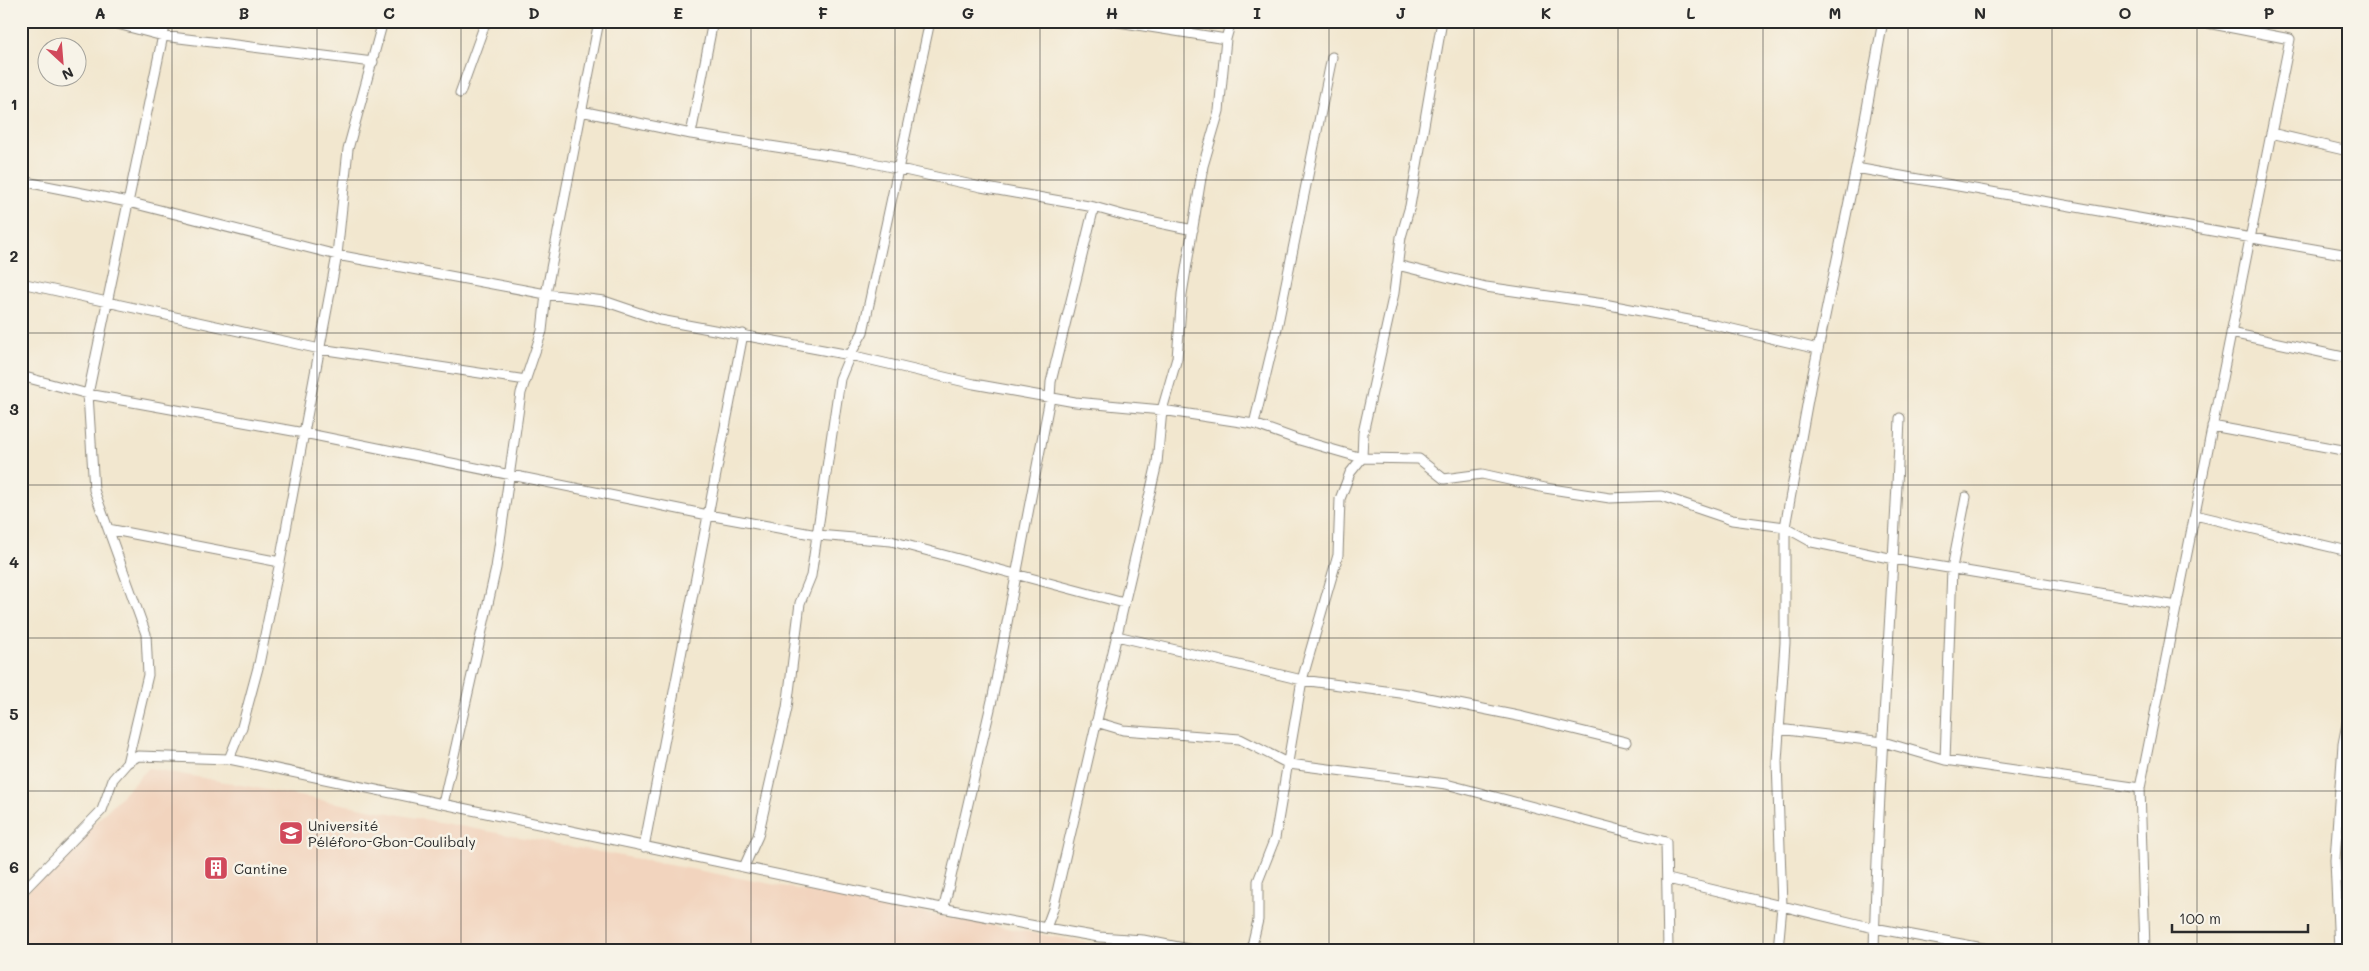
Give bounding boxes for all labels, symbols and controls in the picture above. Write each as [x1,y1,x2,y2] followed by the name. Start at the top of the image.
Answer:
[94,2,106,23] text: A
[239,2,249,23] text: B
[383,2,395,23] text: C
[528,2,540,23] text: D
[673,2,683,23] text: E
[818,2,828,23] text: F
[962,2,974,23] text: G
[1106,2,1118,23] text: H
[1253,2,1261,23] text: I
[1396,2,1406,23] text: J
[1541,2,1551,23] text: K
[1686,2,1696,23] text: L
[1829,2,1841,23] text: M
[1974,2,1986,23] text: N
[2119,2,2132,23] text: O
[2264,2,2275,23] text: P
[38,38,88,88] north arrow
[59,63,77,85] text: N
[10,93,18,114] text: 1
[10,245,19,266] text: 2
[9,398,19,419] text: 3
[9,551,19,572] text: 4
[9,703,19,724] text: 5
[308,816,476,851] place label: Université Péléforo-Gbon-Coulibaly
[278,820,304,846] school or university icon: Université Péléforo-Gbon-Coulibaly
[203,855,229,881] building icon: Cantine
[9,856,19,877] text: 6
[234,859,287,878] place label: Cantine
[2172,901,2308,933] scale bar
[2179,908,2221,928] text: 100 m

